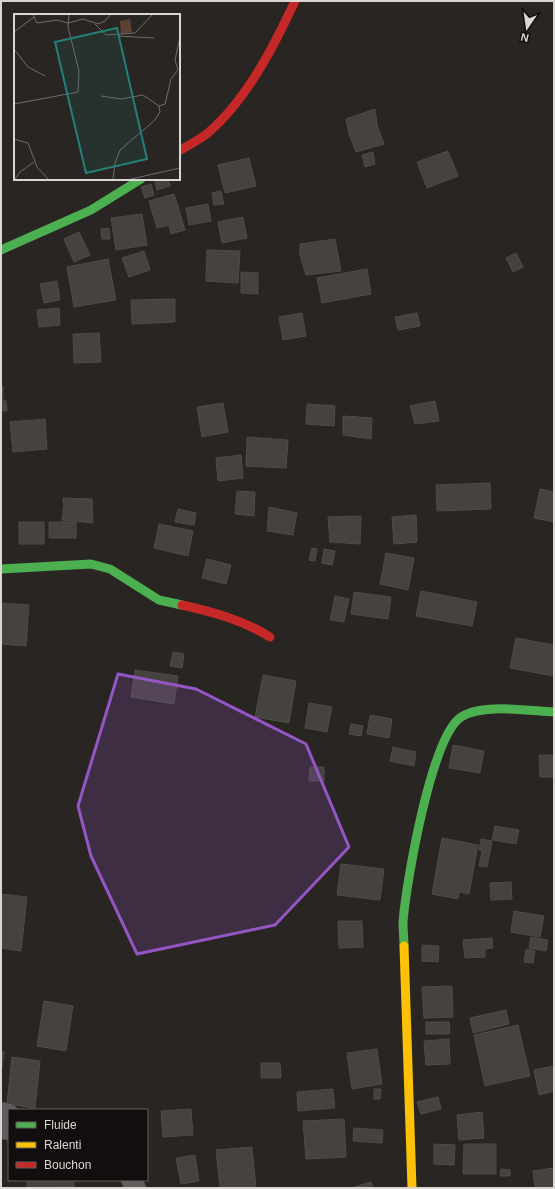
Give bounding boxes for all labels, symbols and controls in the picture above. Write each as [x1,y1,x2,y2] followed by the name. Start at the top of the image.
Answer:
[507,8,547,48] north arrow
[14,14,180,180] inset map
[519,31,530,44] text: N
[8,1109,148,1181] legend
[44,1118,77,1132] text: Fluide
[44,1138,81,1152] text: Ralenti
[44,1158,91,1172] text: Bouchon

